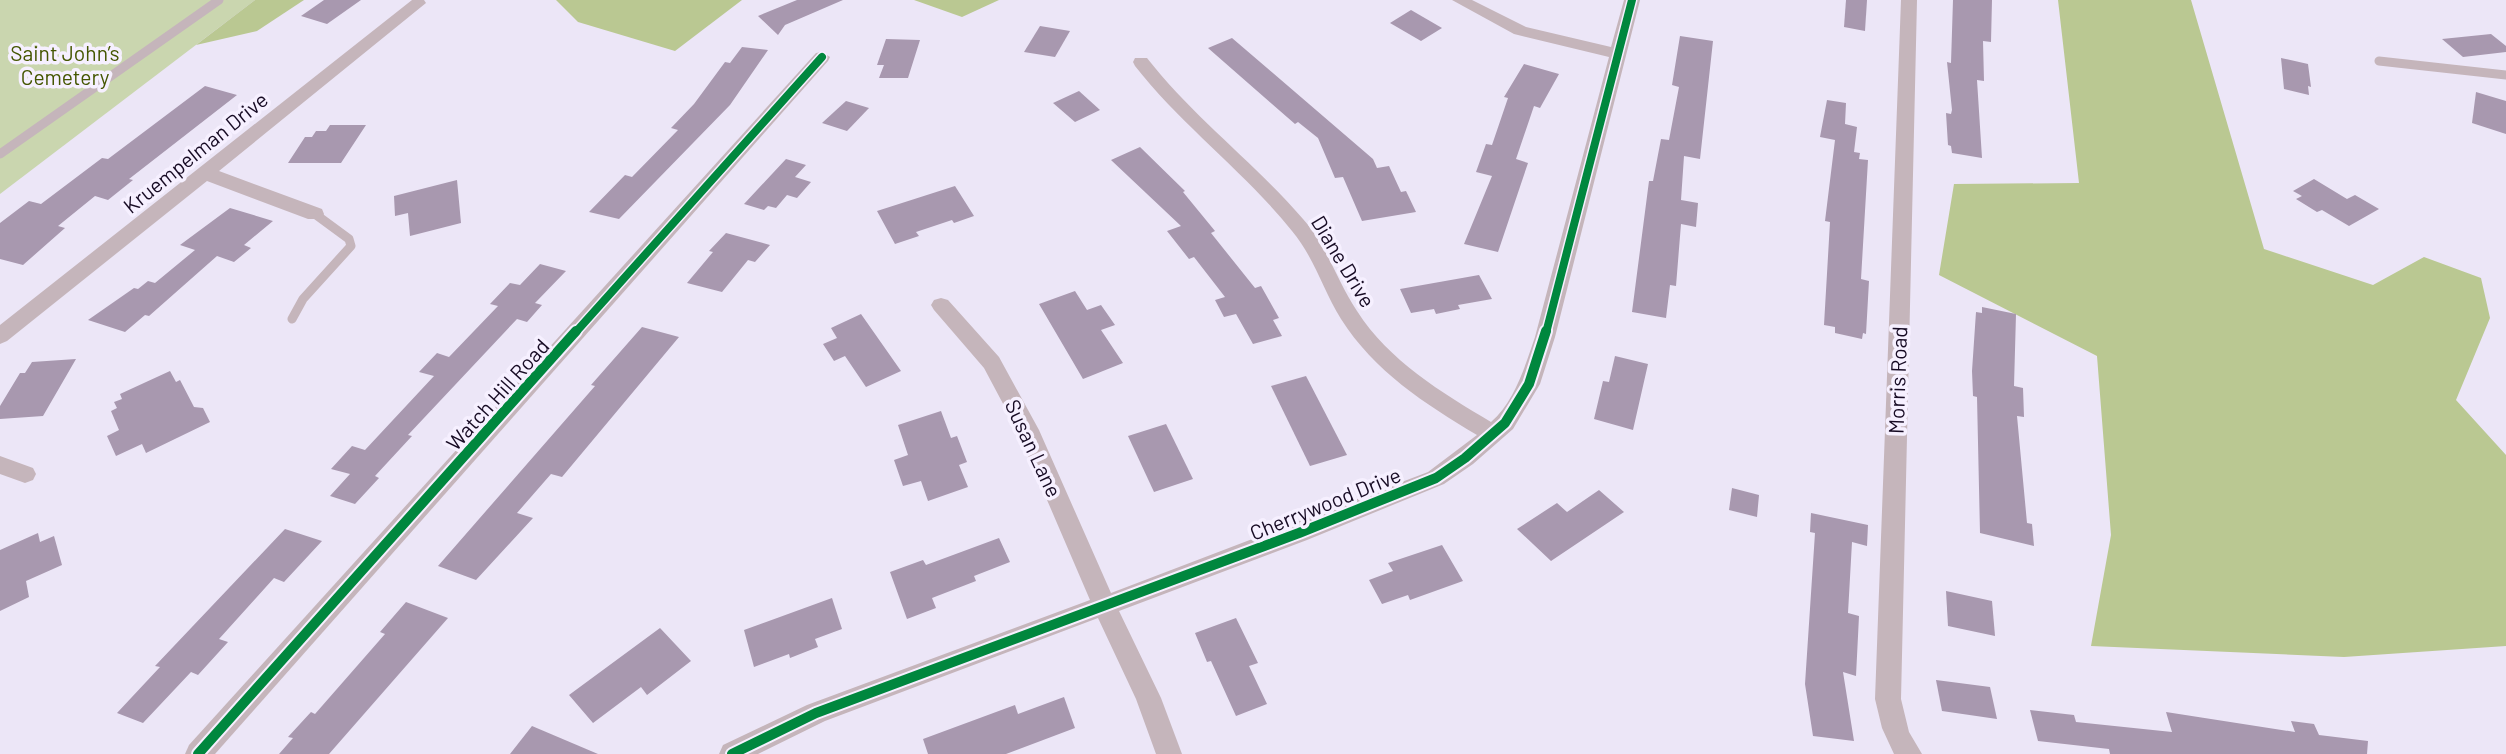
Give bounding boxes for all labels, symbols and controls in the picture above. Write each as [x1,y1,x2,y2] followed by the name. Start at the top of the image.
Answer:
[10,40,120,89] park label: Saint John’s Cemetery
[118,86,272,218] street label: Kruempelman Drive
[1307,211,1381,311] street label: Diane Drive
[1883,326,1911,434] street label: Morris Road
[440,333,554,455] street label: Watch Hill Road
[1001,395,1067,501] street label: Susan Lane
[1246,461,1404,545] street label: Cherrywood Drive

